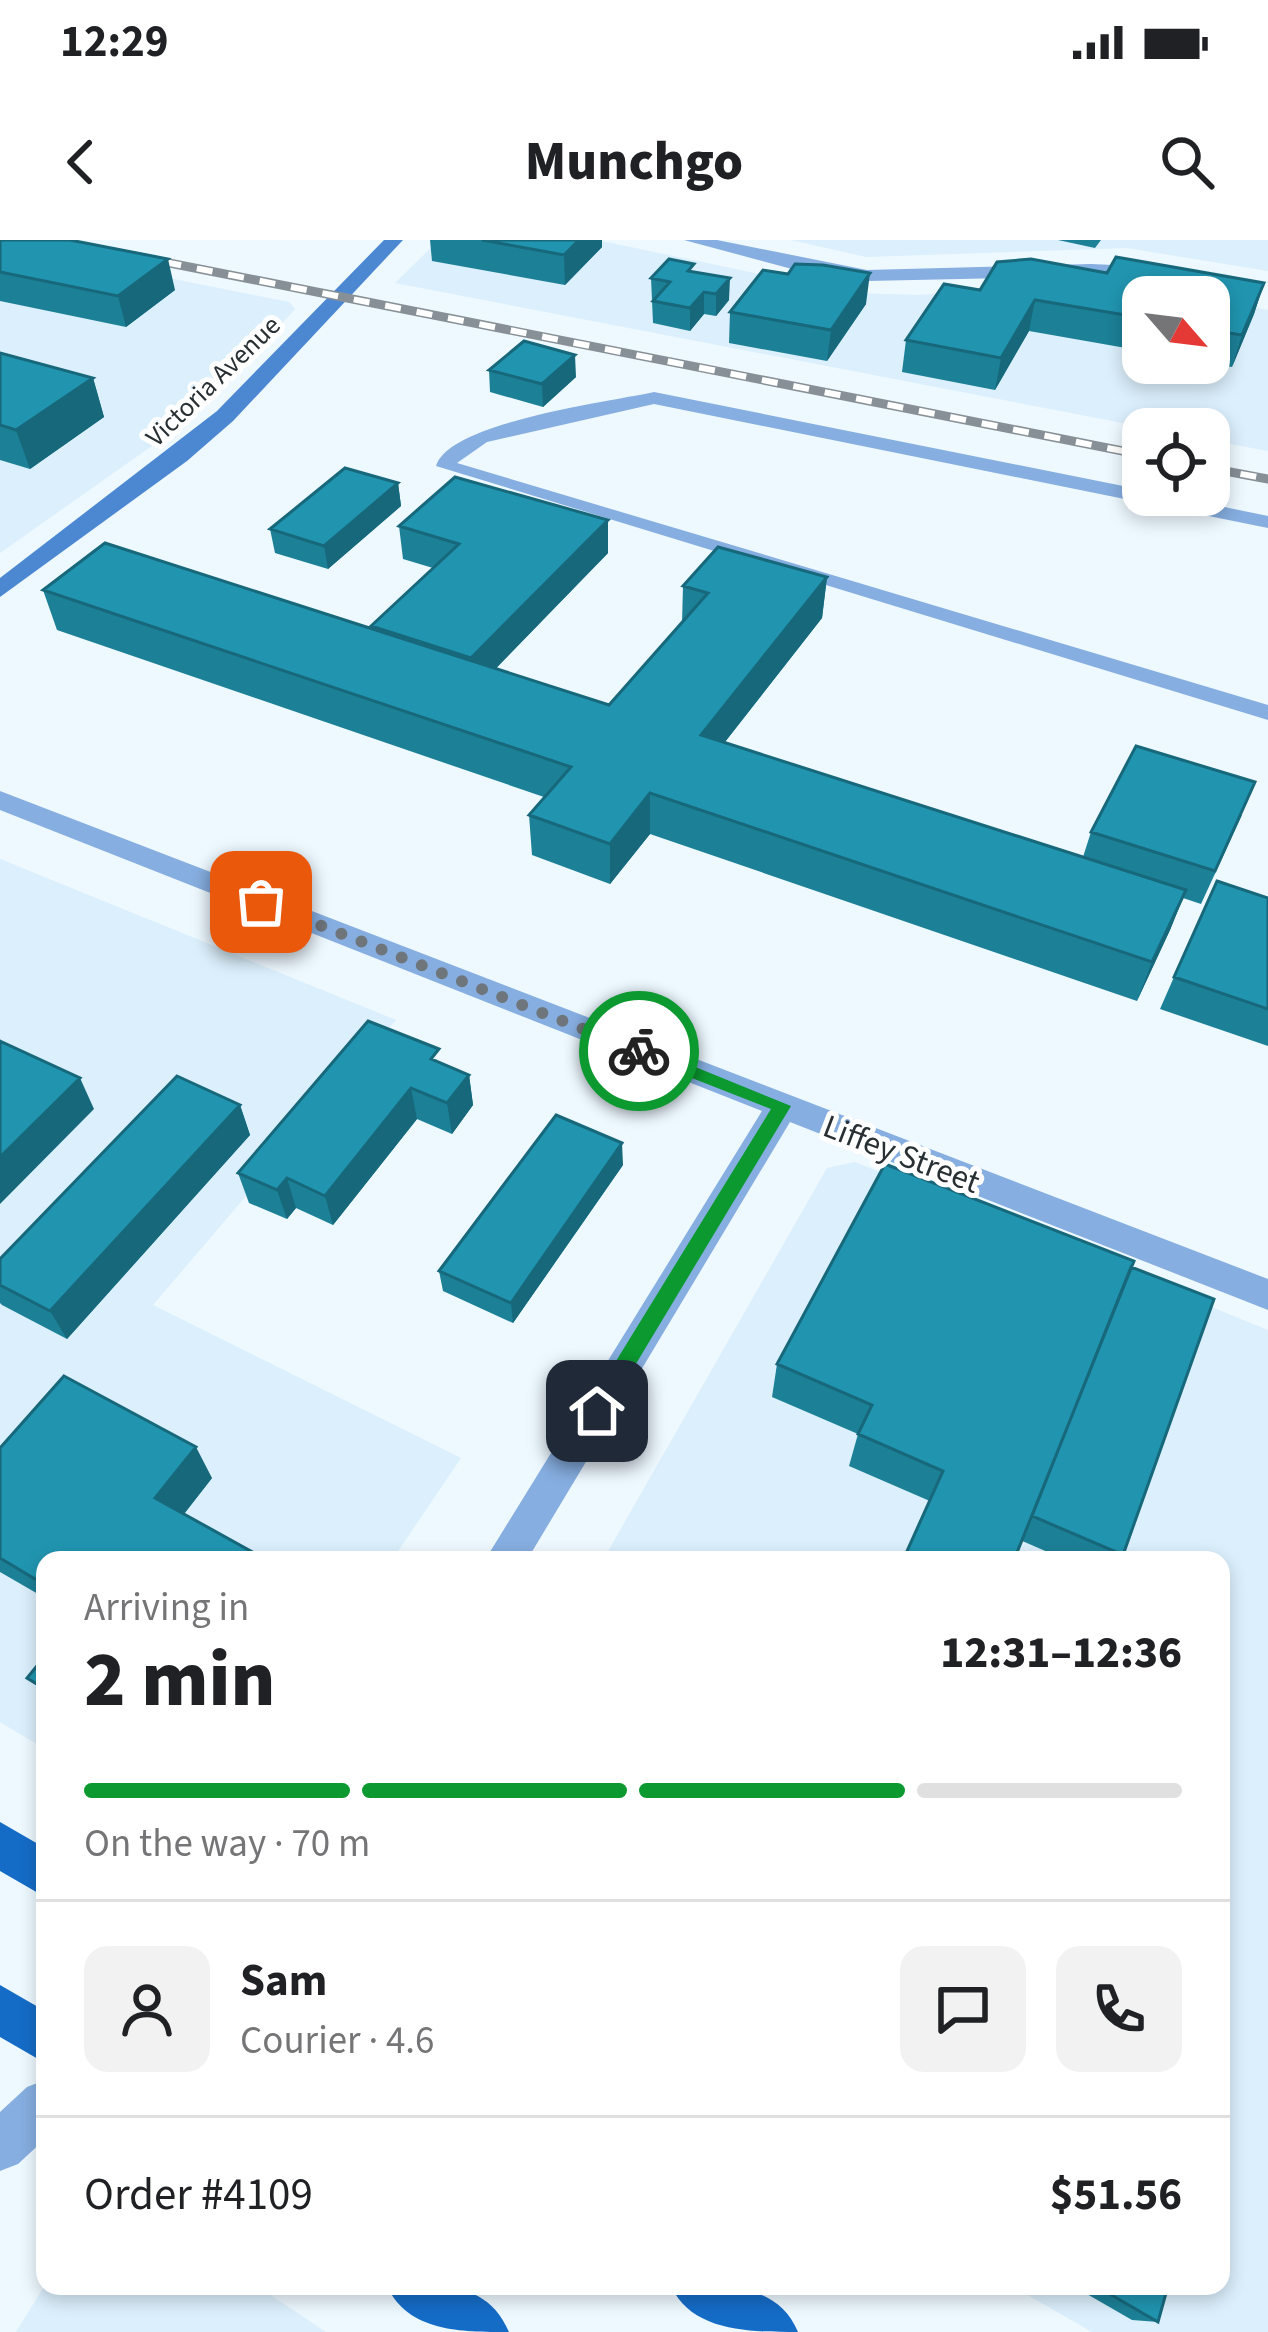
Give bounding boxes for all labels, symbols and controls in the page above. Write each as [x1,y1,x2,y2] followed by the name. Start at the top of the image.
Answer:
[60,10,169,74] text: 12:29
[525,124,743,201] text: Munchgo
[48,129,114,195] icon: back
[1154,129,1220,195] icon: search
[1122,276,1230,384] north arrow
[1122,276,1230,516] map controls
[137,307,290,456] street label: Victoria Avenue
[1122,408,1230,516] button: locate
[210,851,312,953] pin
[228,869,294,935] icon: bag
[579,991,699,1111] courier
[606,1018,672,1084] icon: bike
[816,1103,986,1206] street label: Liffey Street
[546,1360,648,1462] pin
[564,1378,630,1444] icon: home
[84,1580,249,1636] text: Arriving in
[940,1621,1182,1685] text: 12:31–12:36
[84,1625,276,1736] text: 2 min
[84,1816,370,1872] text: On the way · 70 m
[84,1946,210,2072] button: person
[900,1946,1026,2072] button: chat
[1056,1946,1182,2072] button: phone
[240,1949,327,2013] text: Sam
[240,2013,434,2069] text: Courier · 4.6
[84,2163,313,2227] text: Order #4109
[1050,2163,1182,2227] text: $51.56

